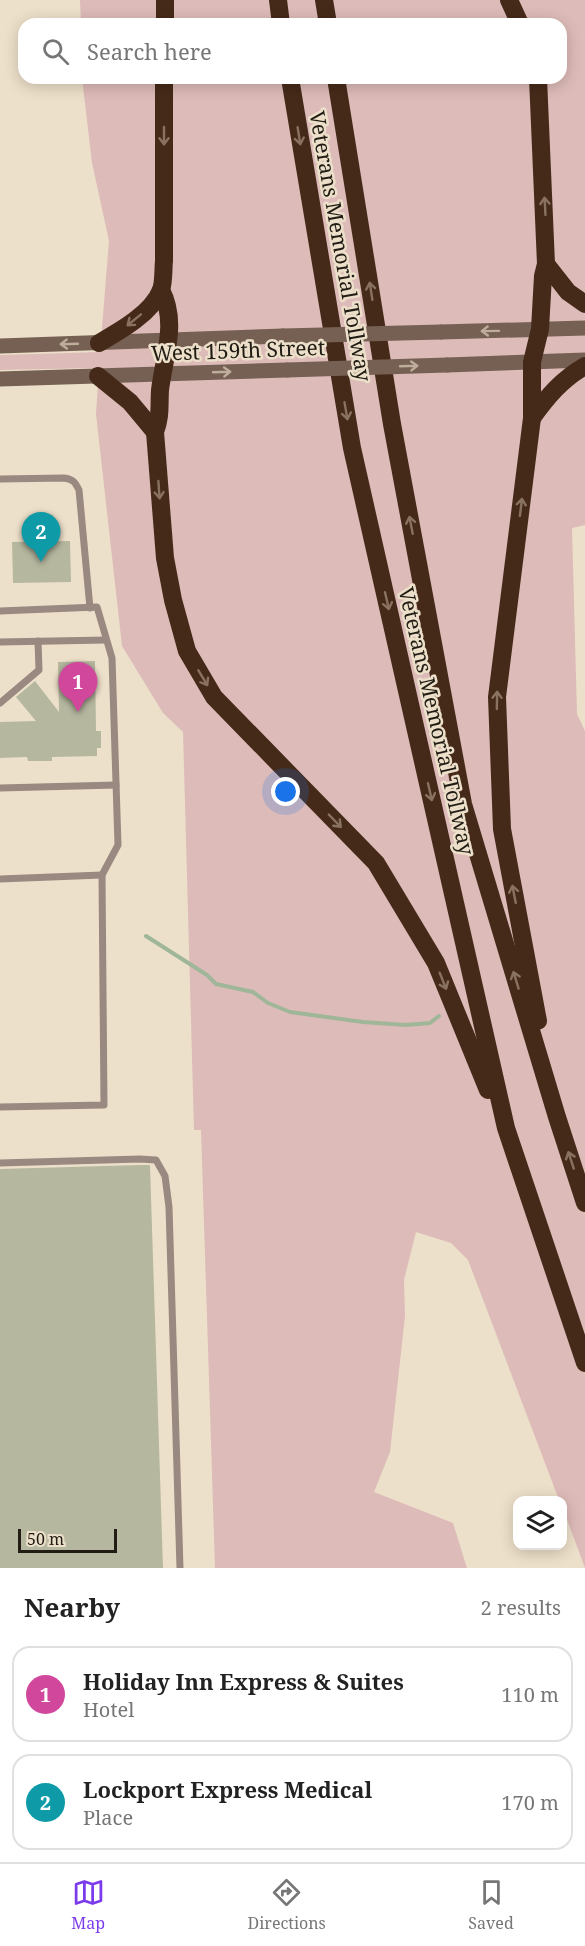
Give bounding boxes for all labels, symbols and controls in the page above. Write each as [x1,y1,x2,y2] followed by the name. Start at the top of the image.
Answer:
[18,18,567,84] search box
[39,35,72,68] icon: search
[87,36,212,66] text: Search here
[303,109,379,384] street label: Veterans Memorial Tollway
[294,125,305,145] one-way arrow
[158,126,170,146] one-way arrow
[539,196,550,216] one-way arrow
[365,282,376,301] one-way arrow
[127,313,142,327] one-way arrow
[481,325,501,336] one-way arrow
[150,333,326,367] street label: West 159th Street
[60,338,80,349] one-way arrow
[398,361,418,372] one-way arrow
[212,366,232,378] one-way arrow
[341,400,352,420] one-way arrow
[154,480,165,500] one-way arrow
[515,497,526,517] one-way arrow
[22,512,60,562] pin: 2
[405,515,416,535] one-way arrow
[393,584,482,858] street label: Veterans Memorial Tollway
[382,591,393,611] one-way arrow
[58,662,98,712] pin: 1
[198,669,210,686] one-way arrow
[491,691,503,711] one-way arrow
[271,777,300,806] your location
[424,782,436,801] one-way arrow
[327,813,341,828] one-way arrow
[509,885,520,904] one-way arrow
[438,971,449,990] one-way arrow
[510,971,521,990] one-way arrow
[565,1151,576,1170] one-way arrow
[513,1496,567,1550] map controls
[513,1496,567,1550] button: layers
[18,1526,117,1554] scale bar
[27,1528,64,1550] text: 50 m
[24,1589,120,1625] text: Nearby
[481,1594,561,1621] text: 2 results
[83,1666,404,1696] text: Holiday Inn Express & Suites
[40,1681,51,1708] text: 1
[501,1681,559,1708] text: 110 m
[83,1696,134,1723] text: Hotel
[83,1774,372,1804] text: Lockport Express Medical
[40,1789,51,1816] text: 2
[501,1789,559,1816] text: 170 m
[83,1804,133,1831] text: Place
[71,1876,105,1934] tab: Map
[248,1876,326,1934] tab: Directions
[468,1876,514,1934] tab: Saved

